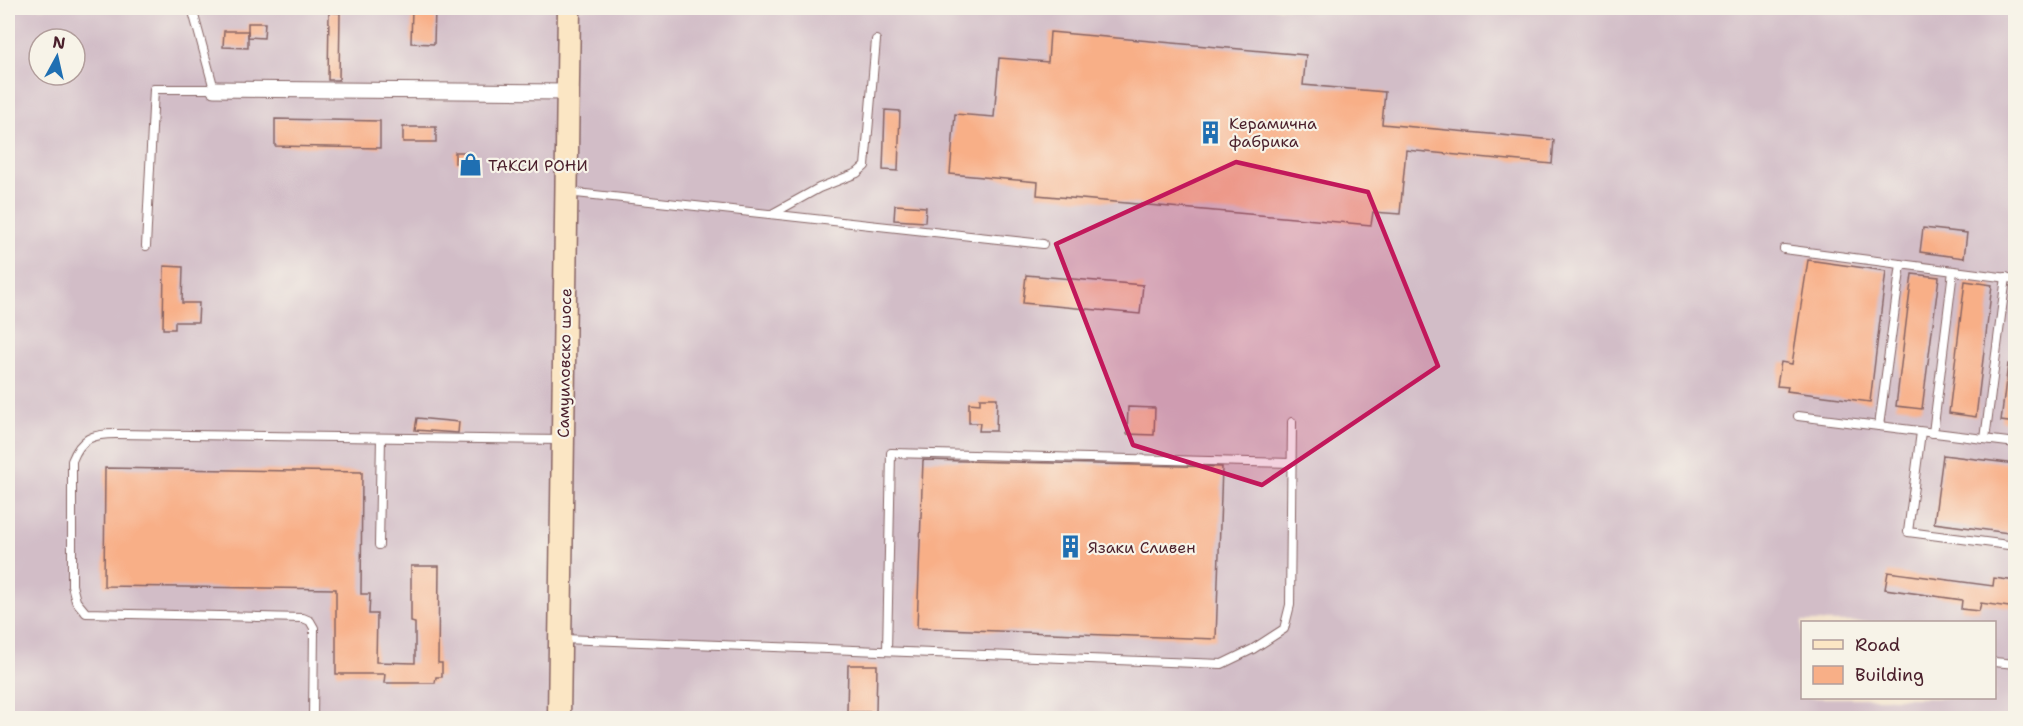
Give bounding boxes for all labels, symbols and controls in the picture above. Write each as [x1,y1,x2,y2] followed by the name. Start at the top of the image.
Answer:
[27,27,87,87] north arrow
[51,31,67,54] text: N
[1229,113,1317,152] place label: Керамична фабрика
[1198,119,1224,145] building icon: Керамична фабрика
[457,152,483,178] shop icon: ТАКСИ РОНИ
[488,155,588,176] place label: ТАКСИ РОНИ
[553,288,576,438] street label: Самуиловско шосе
[1057,534,1083,560] building icon: Язаки Сливен
[1088,537,1196,558] place label: Язаки Сливен
[1801,621,1996,699] legend
[1855,633,1900,657] text: Road
[1855,663,1924,687] text: Building

